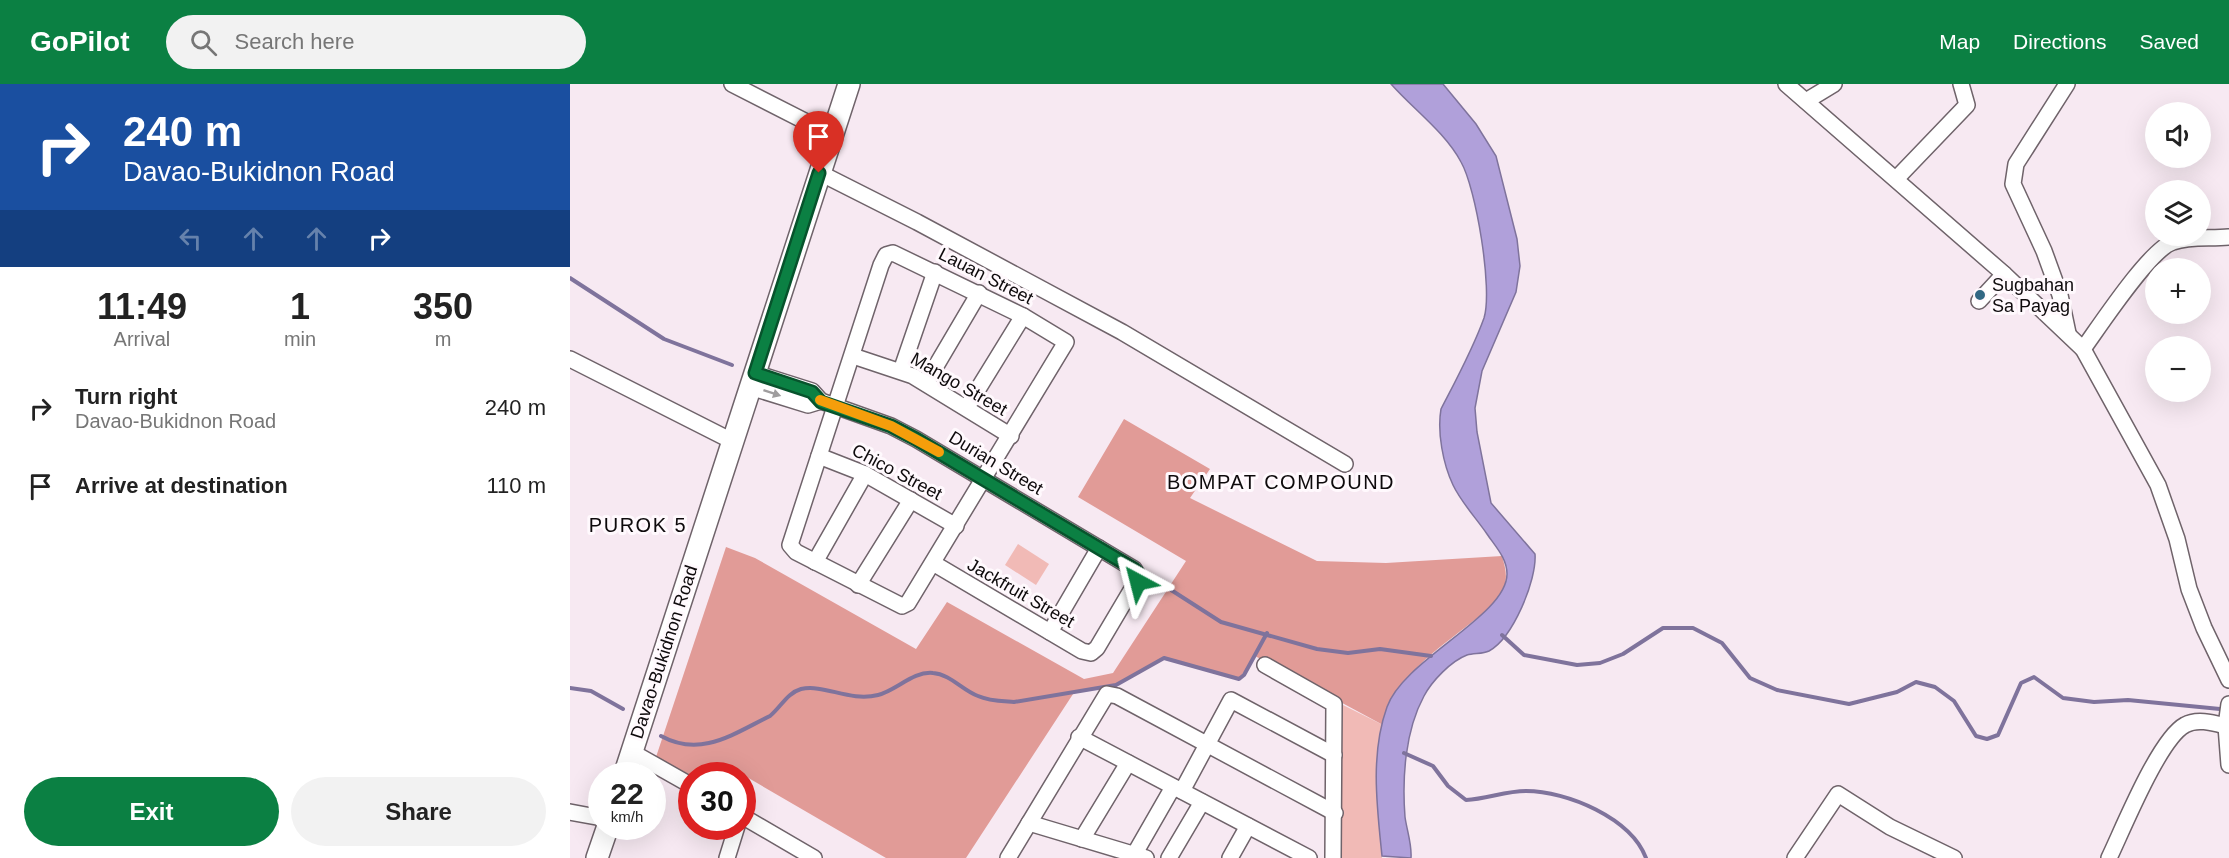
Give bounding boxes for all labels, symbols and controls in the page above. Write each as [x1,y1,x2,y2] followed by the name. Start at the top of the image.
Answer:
[166,15,586,69] search box
[30,26,130,57] text: GoPilot
[187,26,220,59] icon: search
[235,29,354,54] text: Search here
[1939,30,1980,53] text: Map
[2013,30,2106,53] text: Directions
[2139,30,2199,53] text: Saved
[2145,102,2211,402] map controls
[2145,102,2211,168] button: sound
[24,108,102,186] icon: right
[123,108,242,155] text: 240 m
[793,111,844,173] pin
[802,120,835,153] icon: arrive
[123,157,395,187] text: Davao-Bukidnon Road
[2145,180,2211,246] button: layers
[174,222,207,255] icon: left
[237,222,270,255] icon: ahead
[300,222,333,255] icon: ahead
[363,222,396,255] icon: right
[936,244,1036,308] street label: Lauan Street
[2145,258,2211,324] button: +
[1992,275,2074,316] place label: Sugbahan Sa Payag
[97,286,187,327] text: 11:49
[290,286,310,327] text: 1
[413,286,473,327] text: 350
[1973,288,1987,302] marker: Sugbahan Sa Payag
[114,328,170,350] text: Arrival
[284,328,316,350] text: min
[435,328,451,350] text: m
[2145,336,2211,402] button: −
[907,348,1011,420] street label: Mango Street
[75,384,177,409] text: Turn right
[763,389,781,399] one-way arrow
[24,392,57,425] icon: right
[485,395,546,420] text: 240 m
[75,410,276,432] text: Davao-Bukidnon Road
[945,427,1047,499] street label: Durian Street
[849,440,945,504] street label: Chico Street
[24,470,57,503] icon: arrive
[1167,471,1395,493] district label: BOMPAT COMPOUND
[75,473,288,498] text: Arrive at destination
[486,473,546,498] text: 110 m
[589,514,687,536] district label: PUROK 5
[1106,550,1170,614] position arrow
[964,554,1078,632] street label: Jackfruit Street
[627,563,701,741] street label: Davao-Bukidnon Road
[678,762,756,840] speed limit sign: 30
[24,777,279,846] button: Exit
[291,777,546,846] button: Share
[610,777,644,810] text: 22
[611,808,643,825] text: km/h

